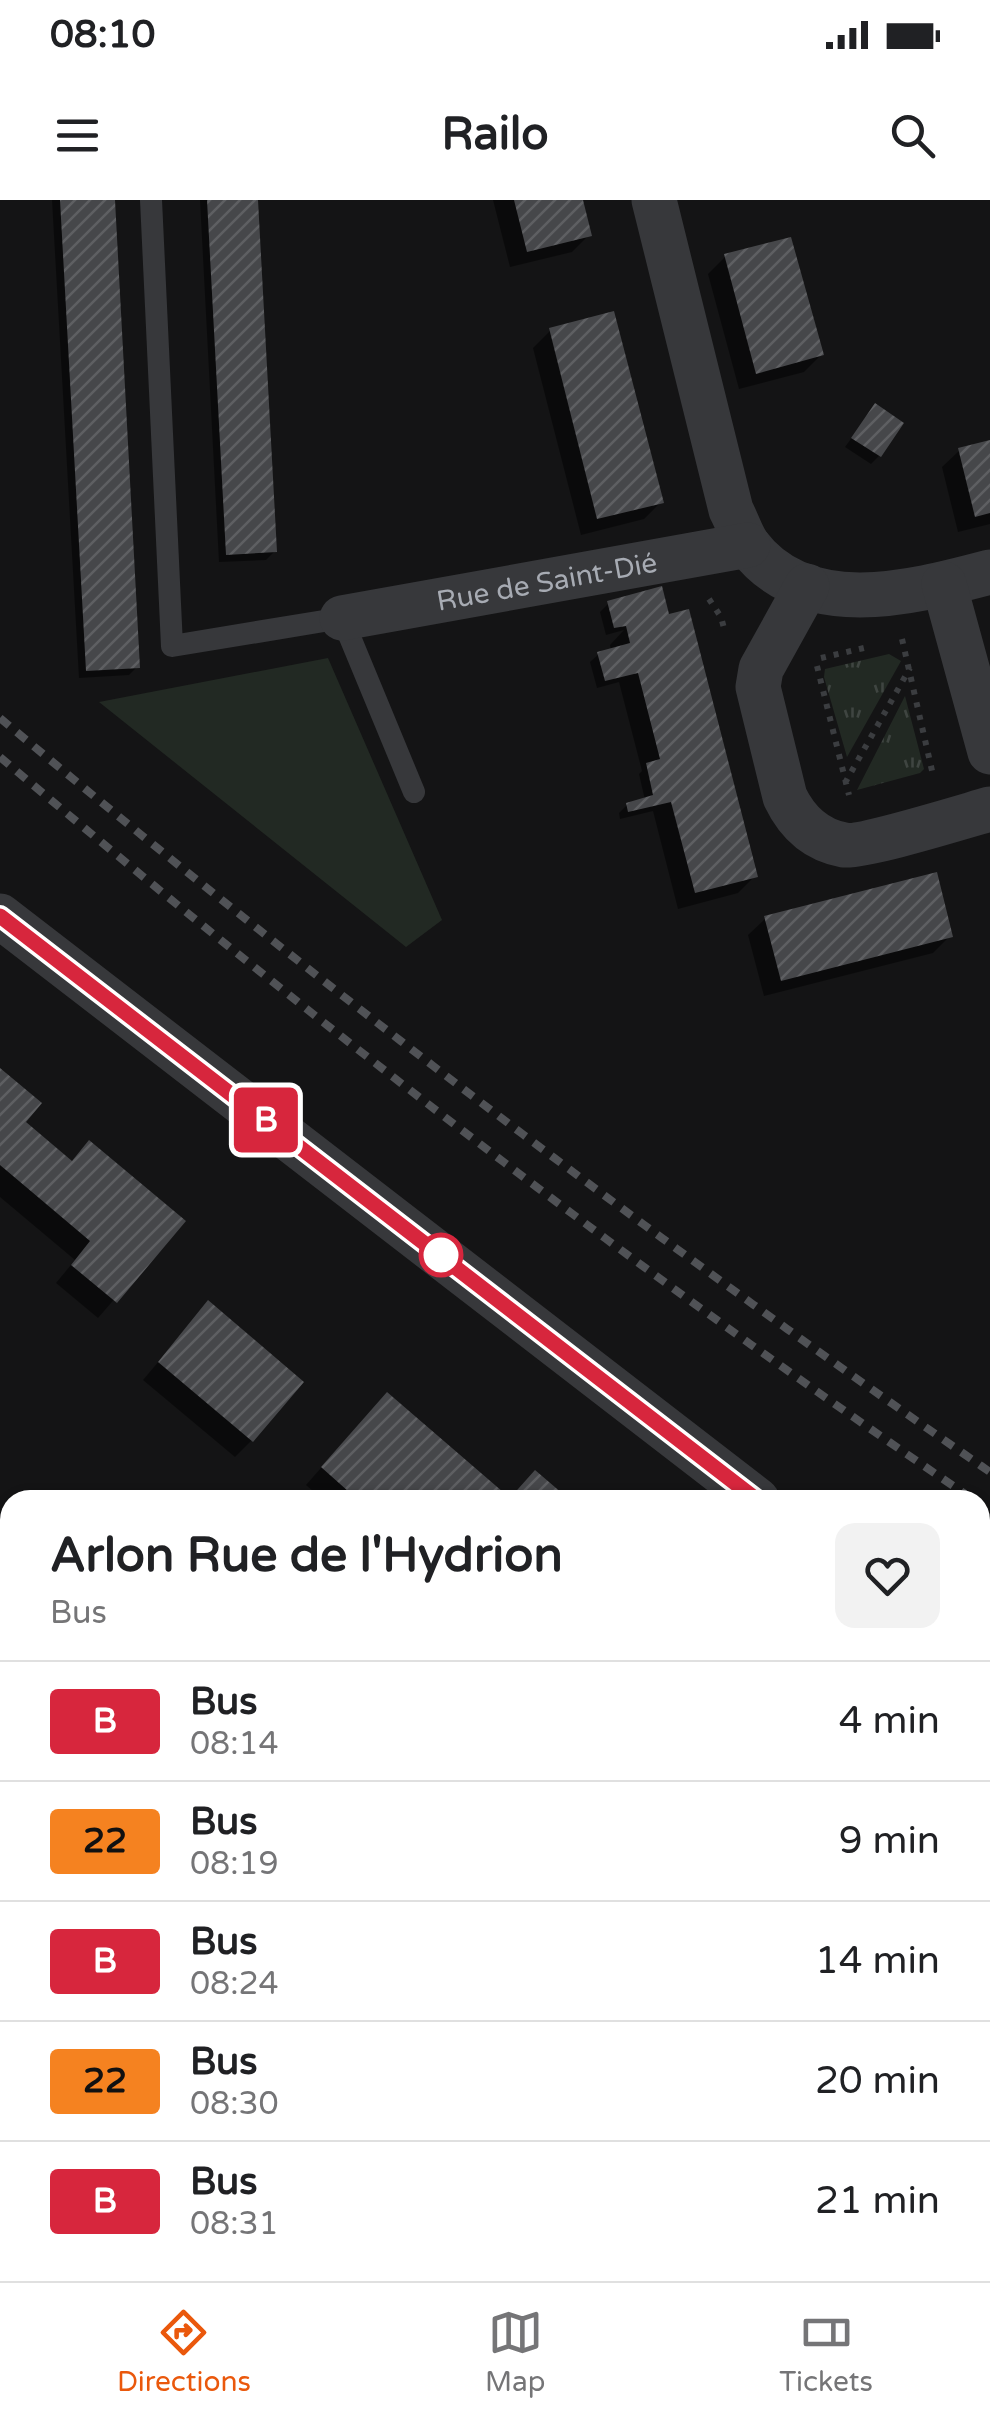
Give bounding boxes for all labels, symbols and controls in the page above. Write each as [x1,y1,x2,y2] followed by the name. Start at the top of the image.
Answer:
[50,12,155,58] text: 08:10
[50,108,105,163] icon: menu
[441,108,549,162] text: Railo
[885,108,940,163] icon: search
[434,546,660,619] street label: Rue de Saint-Dié
[234,1088,298,1152] line badge: B
[254,1099,278,1141] text: B
[420,1234,462,1276] unlabelled marker
[835,1523,940,1628] button: heart
[50,1527,563,1585] text: Arlon Rue de l'Hydrion
[50,1594,107,1632] text: Bus
[190,1679,257,1725] text: Bus
[839,1698,940,1744] text: 4 min
[93,1700,117,1742] text: B
[190,1725,279,1763] text: 08:14
[190,1799,257,1845] text: Bus
[839,1818,940,1864] text: 9 min
[83,1820,127,1862] text: 22
[190,1845,279,1883] text: 08:19
[190,1919,257,1965] text: Bus
[815,1938,940,1984] text: 14 min
[93,1940,117,1982] text: B
[190,1965,279,2003] text: 08:24
[190,2039,257,2085] text: Bus
[815,2058,940,2104] text: 20 min
[83,2060,127,2102] text: 22
[190,2085,279,2123] text: 08:30
[190,2159,257,2205] text: Bus
[815,2178,940,2224] text: 21 min
[93,2180,117,2222] text: B
[190,2205,279,2243] text: 08:31
[117,2305,251,2399] tab: Directions
[485,2305,545,2399] tab: Map
[779,2305,873,2399] tab: Tickets

